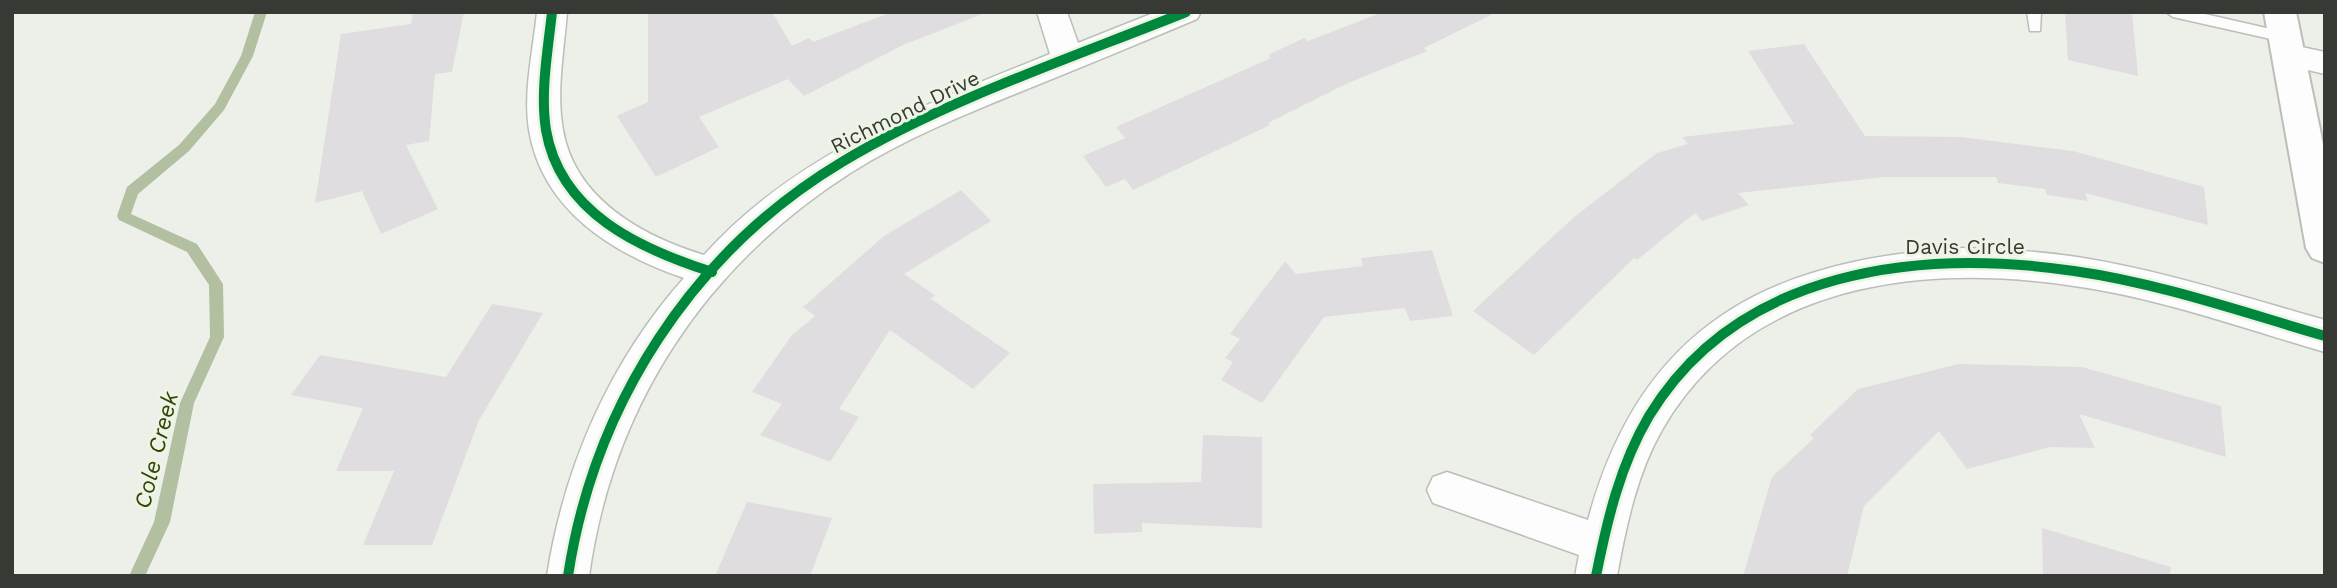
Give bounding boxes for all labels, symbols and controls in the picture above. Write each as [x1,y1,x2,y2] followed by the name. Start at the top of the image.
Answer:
[826,65,983,158] street label: Richmond Drive
[1905,234,2025,259] street label: Davis Circle
[129,387,184,511] water label: Cole Creek

